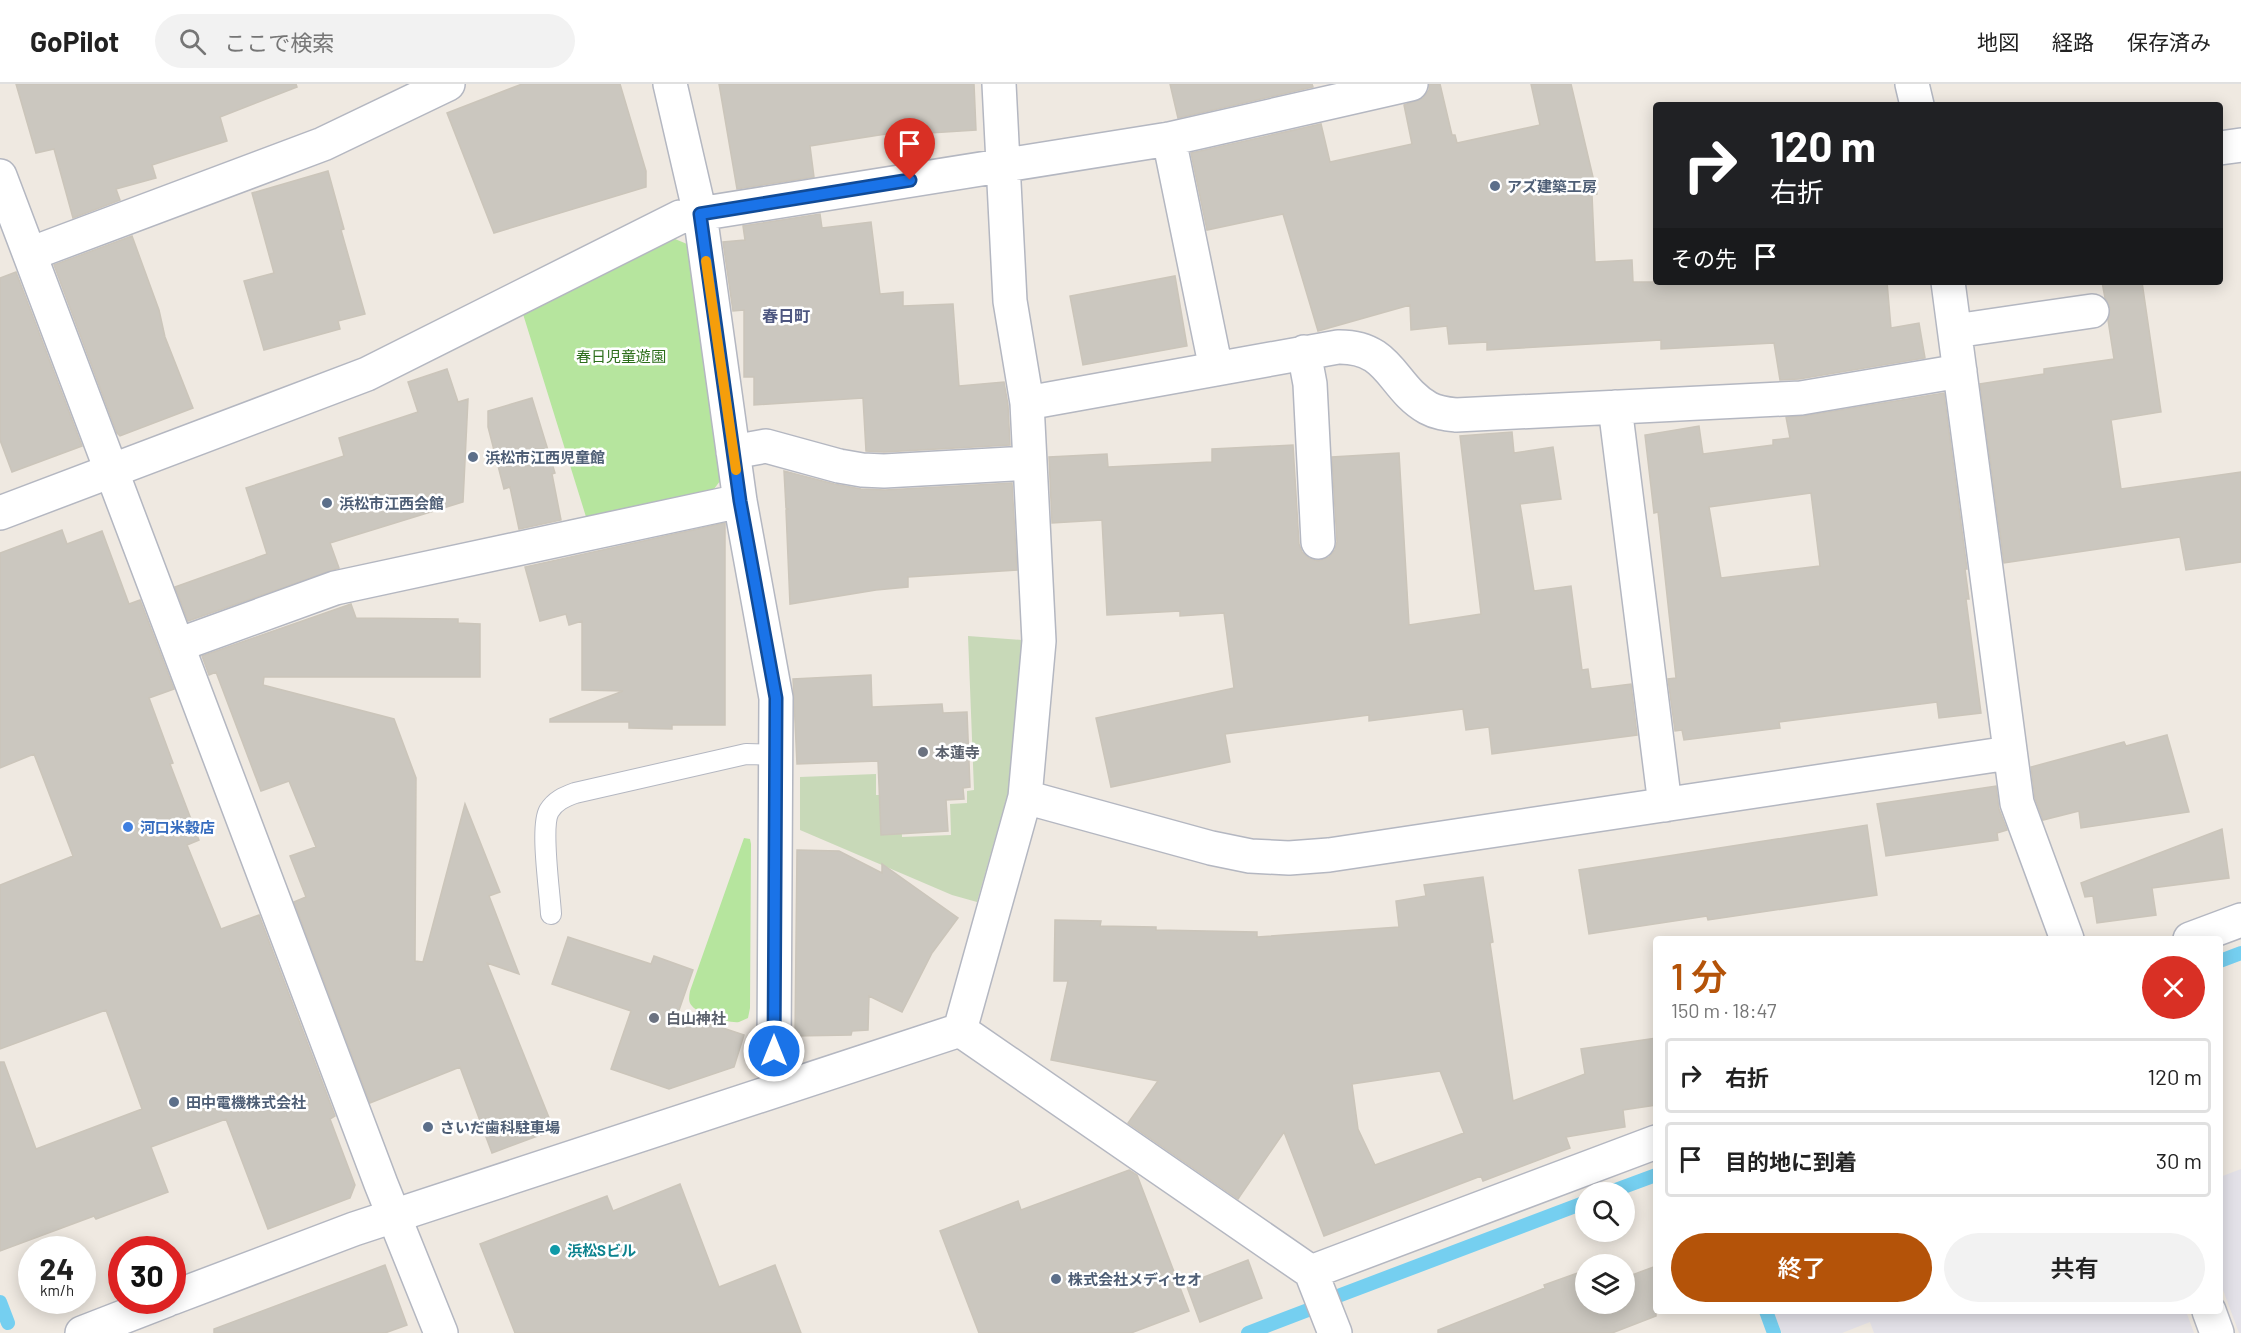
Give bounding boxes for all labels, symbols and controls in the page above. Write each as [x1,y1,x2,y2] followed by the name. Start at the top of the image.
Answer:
[155,14,575,68] search box
[30,24,119,58] text: GoPilot
[176,25,209,58] icon: search
[224,29,334,55] text: ここで検索
[1977,29,2019,54] text: 地図
[2052,29,2094,54] text: 経路
[2127,29,2211,54] text: 保存済み
[884,118,935,180] pin
[1770,120,1876,170] text: 120 m
[1671,126,1749,204] icon: right
[893,127,926,160] icon: arrive
[1770,175,1824,207] text: 右折
[1507,177,1597,195] place label: アズ建築工房
[1488,179,1502,193] marker: アズ建築工房
[1749,240,1782,273] icon: arrive
[1671,245,1737,271] text: その先
[762,306,810,325] district label: 春日町
[576,347,666,365] park label: 春日児童遊園
[485,448,605,466] place label: 浜松市江西児童館
[466,450,480,464] marker: 浜松市江西児童館
[339,494,444,512] place label: 浜松市江西会館
[320,496,334,510] marker: 浜松市江西会館
[935,743,980,761] place label: 本蓮寺
[916,745,930,759] marker: 本蓮寺
[140,818,215,836] place label: 河口米穀店
[121,820,135,834] marker: 河口米穀店
[1671,954,1727,997] text: 1 分
[2142,956,2205,1019] button: close
[1671,998,1776,1022] text: 150 m · 18:47
[666,1009,726,1027] place label: 白山神社
[647,1011,661,1025] marker: 白山神社
[742,1019,806,1083] position arrow
[1674,1059,1707,1092] icon: right
[2147,1063,2202,1089] text: 120 m
[1725,1064,1769,1090] text: 右折
[186,1093,306,1111] place label: 田中電機株式会社
[167,1095,181,1109] marker: 田中電機株式会社
[440,1118,560,1136] place label: さいだ歯科駐車場
[421,1120,435,1134] marker: さいだ歯科駐車場
[1674,1143,1707,1176] icon: arrive
[2156,1147,2202,1173] text: 30 m
[1725,1148,1857,1174] text: 目的地に到着
[1575,1182,1635,1314] map controls
[1575,1182,1635,1242] button: search
[1671,1233,1932,1302] button: 終了
[1944,1233,2205,1302] button: 共有
[108,1236,186,1314] speed limit sign: 30
[567,1241,636,1259] place label: 浜松Sビル
[548,1243,562,1257] marker: 浜松Sビル
[40,1250,74,1286] text: 24
[1575,1254,1635,1314] button: layers
[1068,1270,1202,1288] place label: 株式会社メディセオ
[1049,1272,1063,1286] marker: 株式会社メディセオ
[40,1281,74,1299] text: km/h

